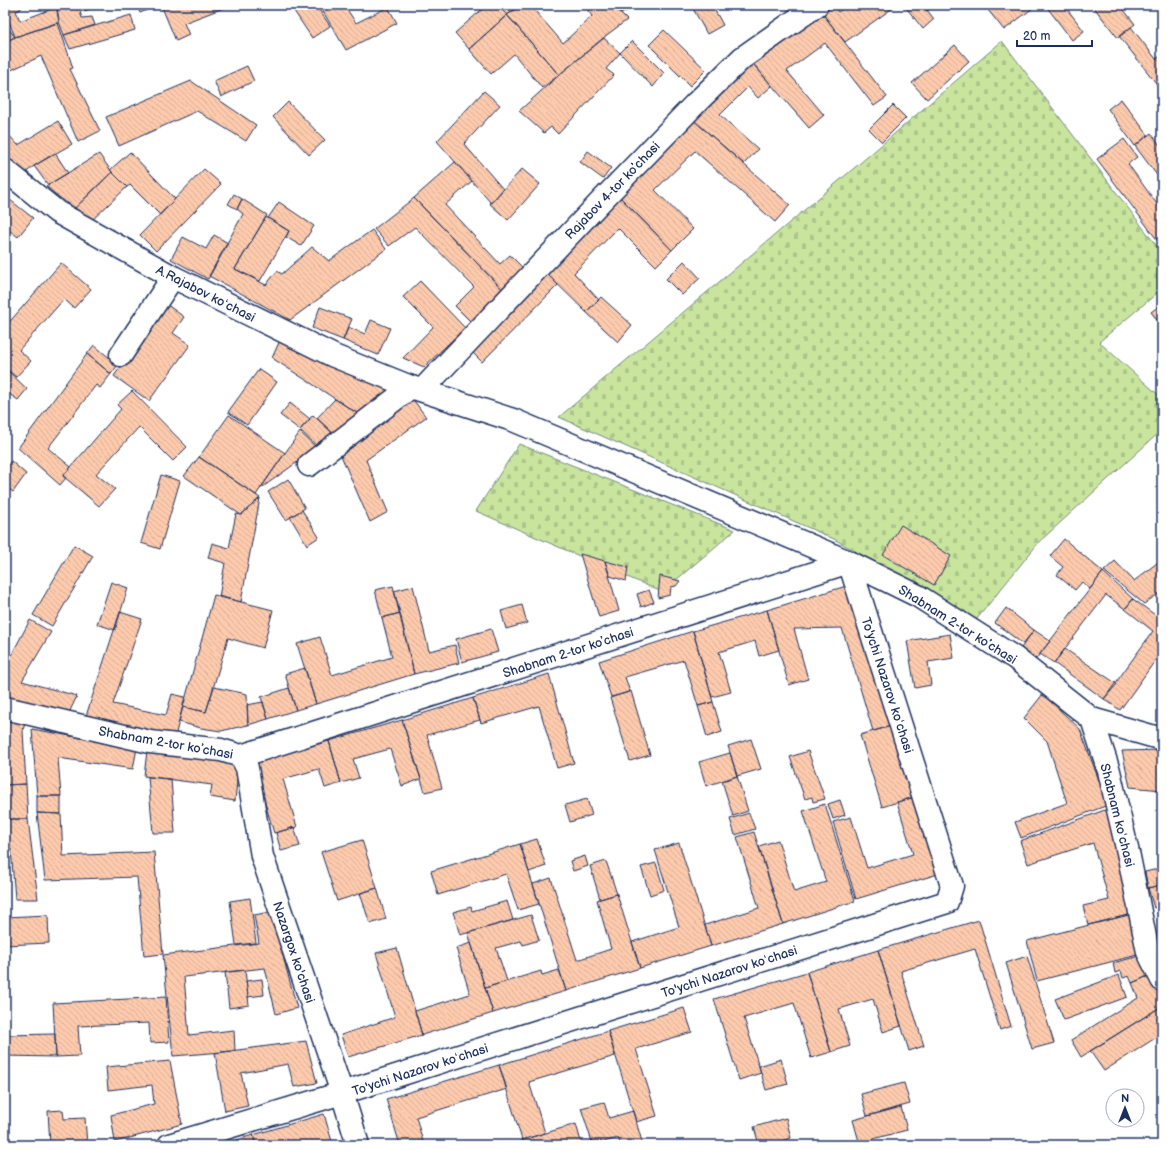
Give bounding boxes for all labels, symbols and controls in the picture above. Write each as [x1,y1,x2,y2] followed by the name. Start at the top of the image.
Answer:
[1017,22,1092,48] scale bar
[1023,29,1050,44] text: 20 m
[562,139,663,243] street label: Rajabov 4-tor koʼchasi
[153,262,258,326] street label: A.Rajabov koʻchasi
[895,582,1020,668] street label: Shabnam 2-tor koʼchasi
[857,615,917,755] street label: To'ychi Nazarov koʻchasi
[501,624,636,682] street label: Shabnam 2-tor koʼchasi
[97,723,234,763] street label: Shabnam 2-tor koʼchasi
[1096,762,1138,869] street label: Shabnam koʻchasi
[269,899,318,1005] street label: Nazargox ko'chasi
[659,942,799,1002] street label: To'ychi Nazarov koʻchasi
[350,1040,490,1100] street label: To'ychi Nazarov koʻchasi
[1105,1088,1145,1128] north arrow
[1121,1092,1129,1105] text: N

